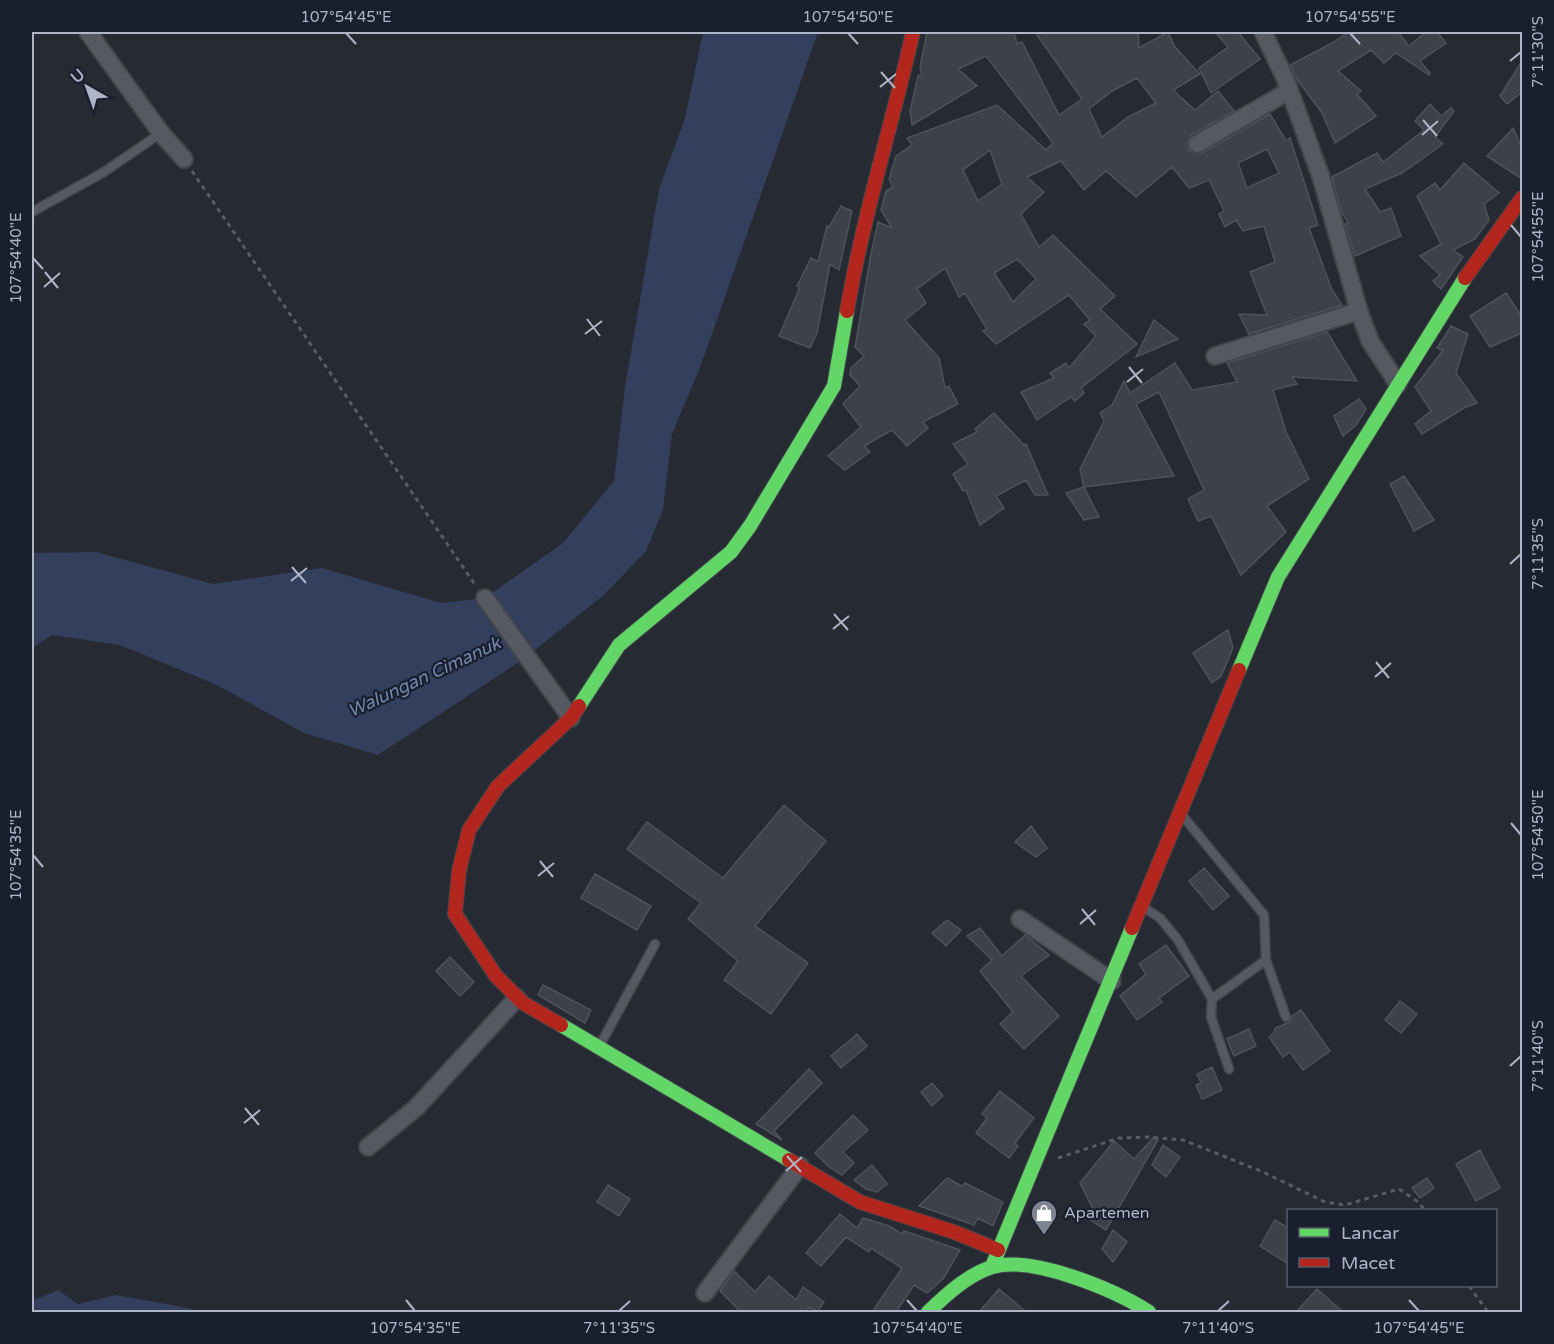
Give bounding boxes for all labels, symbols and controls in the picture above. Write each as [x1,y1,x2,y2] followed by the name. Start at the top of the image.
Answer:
[301,8,391,26] text: 107°54'45"E
[803,8,893,26] text: 107°54'50"E
[1305,8,1395,26] text: 107°54'55"E
[1529,16,1547,88] text: 7°11'30"S
[57,57,117,117] north arrow
[67,65,89,88] text: U
[1529,192,1547,282] text: 107°54'55"E
[7,213,25,303] text: 107°54'40"E
[1529,518,1547,590] text: 7°11'35"S
[344,631,505,722] water label: Walungan Cimanuk
[1529,790,1547,880] text: 107°54'50"E
[7,810,25,900] text: 107°54'35"E
[1529,1020,1547,1092] text: 7°11'40"S
[1029,1198,1059,1236] shop icon: Apartemen
[1064,1203,1150,1223] place label: Apartemen
[1287,1209,1497,1287] legend
[1341,1222,1399,1244] text: Lancar
[1341,1252,1395,1274] text: Macet
[370,1319,460,1337] text: 107°54'35"E
[583,1319,655,1337] text: 7°11'35"S
[872,1319,962,1337] text: 107°54'40"E
[1182,1319,1254,1337] text: 7°11'40"S
[1374,1319,1464,1337] text: 107°54'45"E

